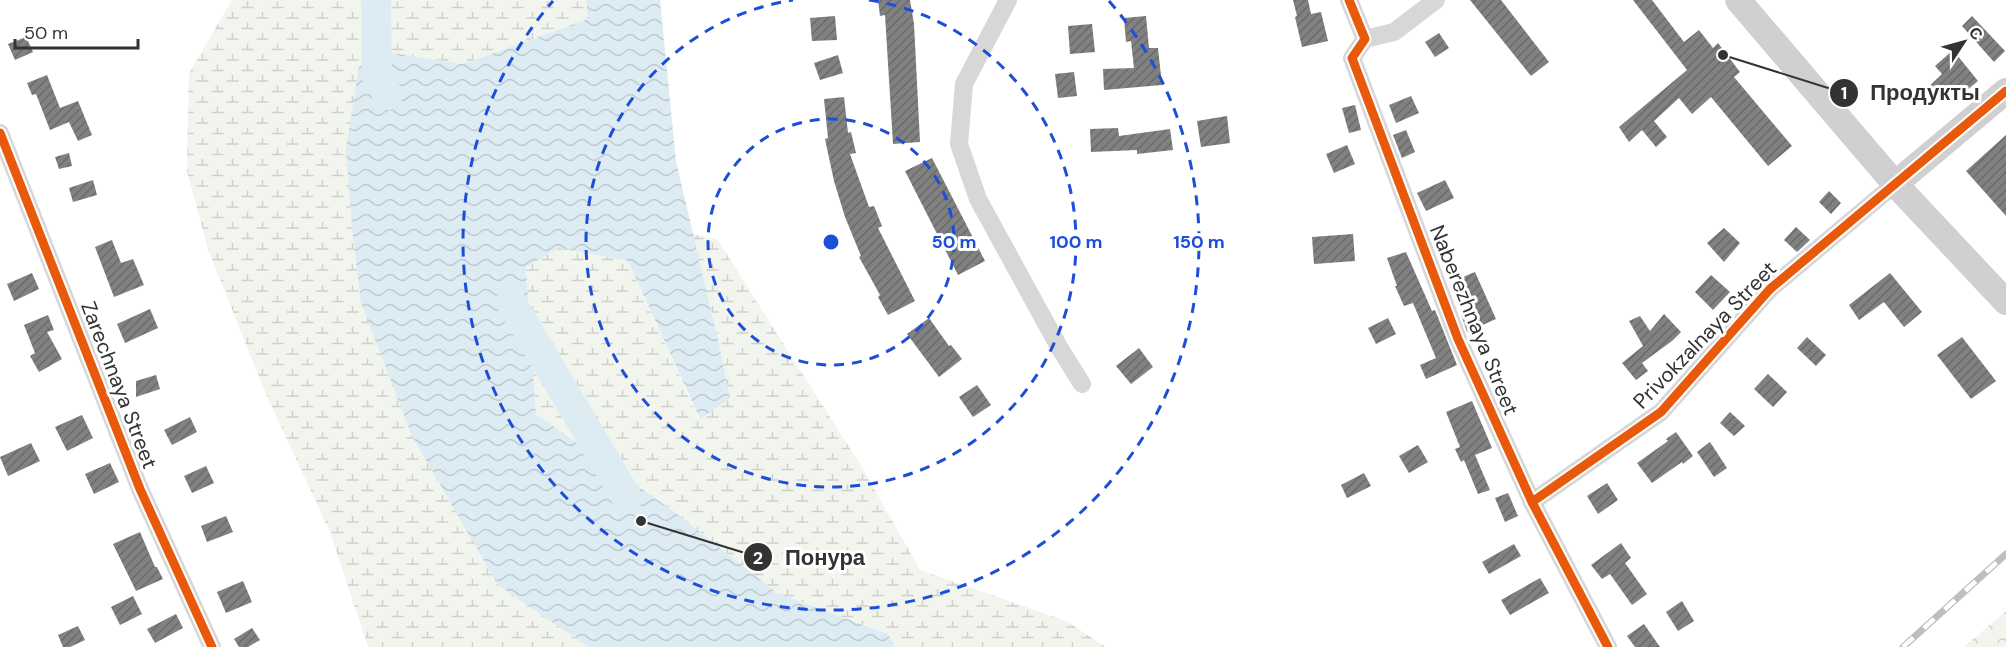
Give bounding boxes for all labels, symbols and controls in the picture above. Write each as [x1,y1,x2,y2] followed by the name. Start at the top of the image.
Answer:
[15,12,138,50] scale bar
[1934,12,1994,72] north arrow
[24,21,68,45] text: 50 m
[1964,23,1988,45] text: С
[1829,73,1992,113] callout: Продукты
[1870,78,1980,107] text: Продукты
[1841,81,1847,105] text: 1
[1423,221,1525,419] street label: Naberezhnaya Street
[931,230,977,254] text: 50 m
[1049,230,1103,254] text: 100 m
[1173,230,1225,254] text: 150 m
[821,232,841,252] centre of rings
[1627,255,1783,415] street label: Privokzalnaya Street
[74,297,164,473] street label: Zarechnaya Street
[743,537,877,577] callout: Понура
[785,543,866,572] text: Понура
[753,546,763,570] text: 2

